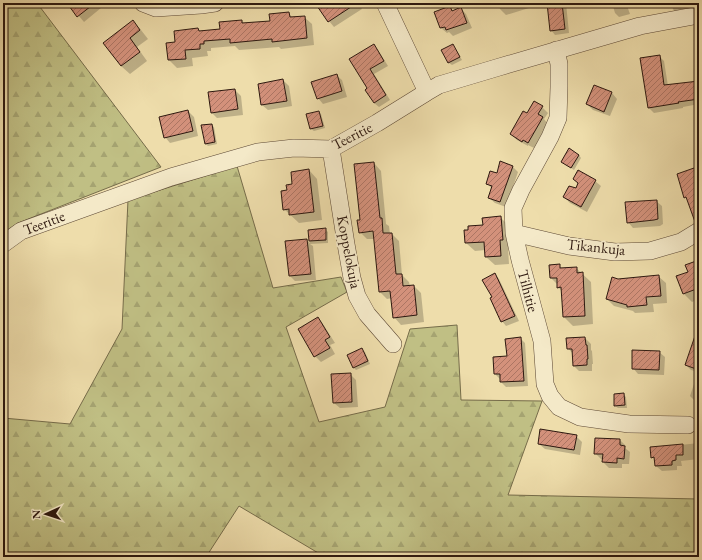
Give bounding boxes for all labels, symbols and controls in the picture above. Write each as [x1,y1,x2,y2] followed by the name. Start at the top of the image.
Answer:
[328,117,375,154] street label: Teeritie
[20,206,67,239] street label: Teeritie
[333,214,366,290] street label: Koppelokuja
[566,234,626,259] street label: Tikankuja
[514,268,543,314] street label: Tilhitie
[26,494,66,534] north arrow
[29,510,43,519] text: N

